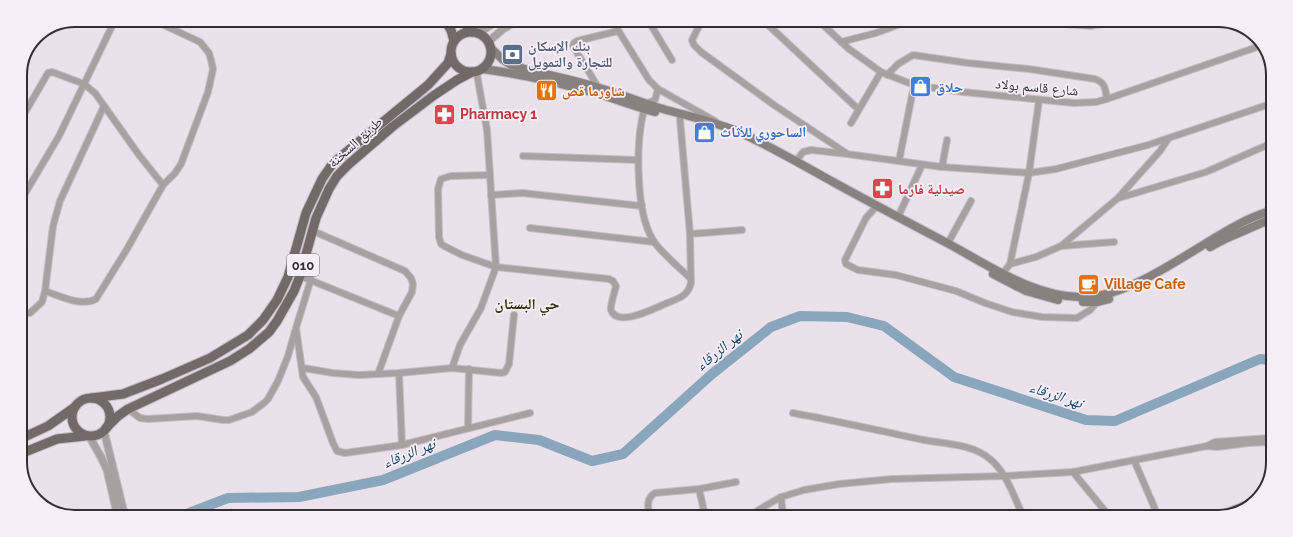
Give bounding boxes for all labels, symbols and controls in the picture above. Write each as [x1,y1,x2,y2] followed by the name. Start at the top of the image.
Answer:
[528,38,612,71] place label: بنك الإسكان للتجارة والتمويل
[499,41,525,67] bank icon: بنك الإسكان للتجارة والتمويل
[908,74,934,100] shop icon: حلاق
[995,75,1079,101] street label: شارع قاسم بولاد
[534,78,560,104] restaurant icon: شاورما قص
[936,79,963,96] place label: حلاق
[562,83,625,100] place label: شاورما قص
[432,101,458,127] pharmacy icon: Pharmacy 1
[460,106,537,122] place label: Pharmacy 1
[325,113,387,172] street label: طريق السخنة
[691,119,717,145] shop icon: الساحوري للأثاث
[720,124,806,143] place label: الساحوري للأثاث
[870,176,896,202] pharmacy icon: صيدلية فارما
[898,181,965,197] place label: صيدلية فارما
[287,254,319,276] road number: 010
[1076,271,1102,297] cafe icon: Village Cafe
[1104,276,1186,292] place label: Village Cafe
[495,295,560,316] district label: حي البستان
[692,324,748,374] water label: نهر الزرقاء
[1027,378,1088,413] water label: نهر الزرقاء
[380,433,440,472] water label: نهر الزرقاء

